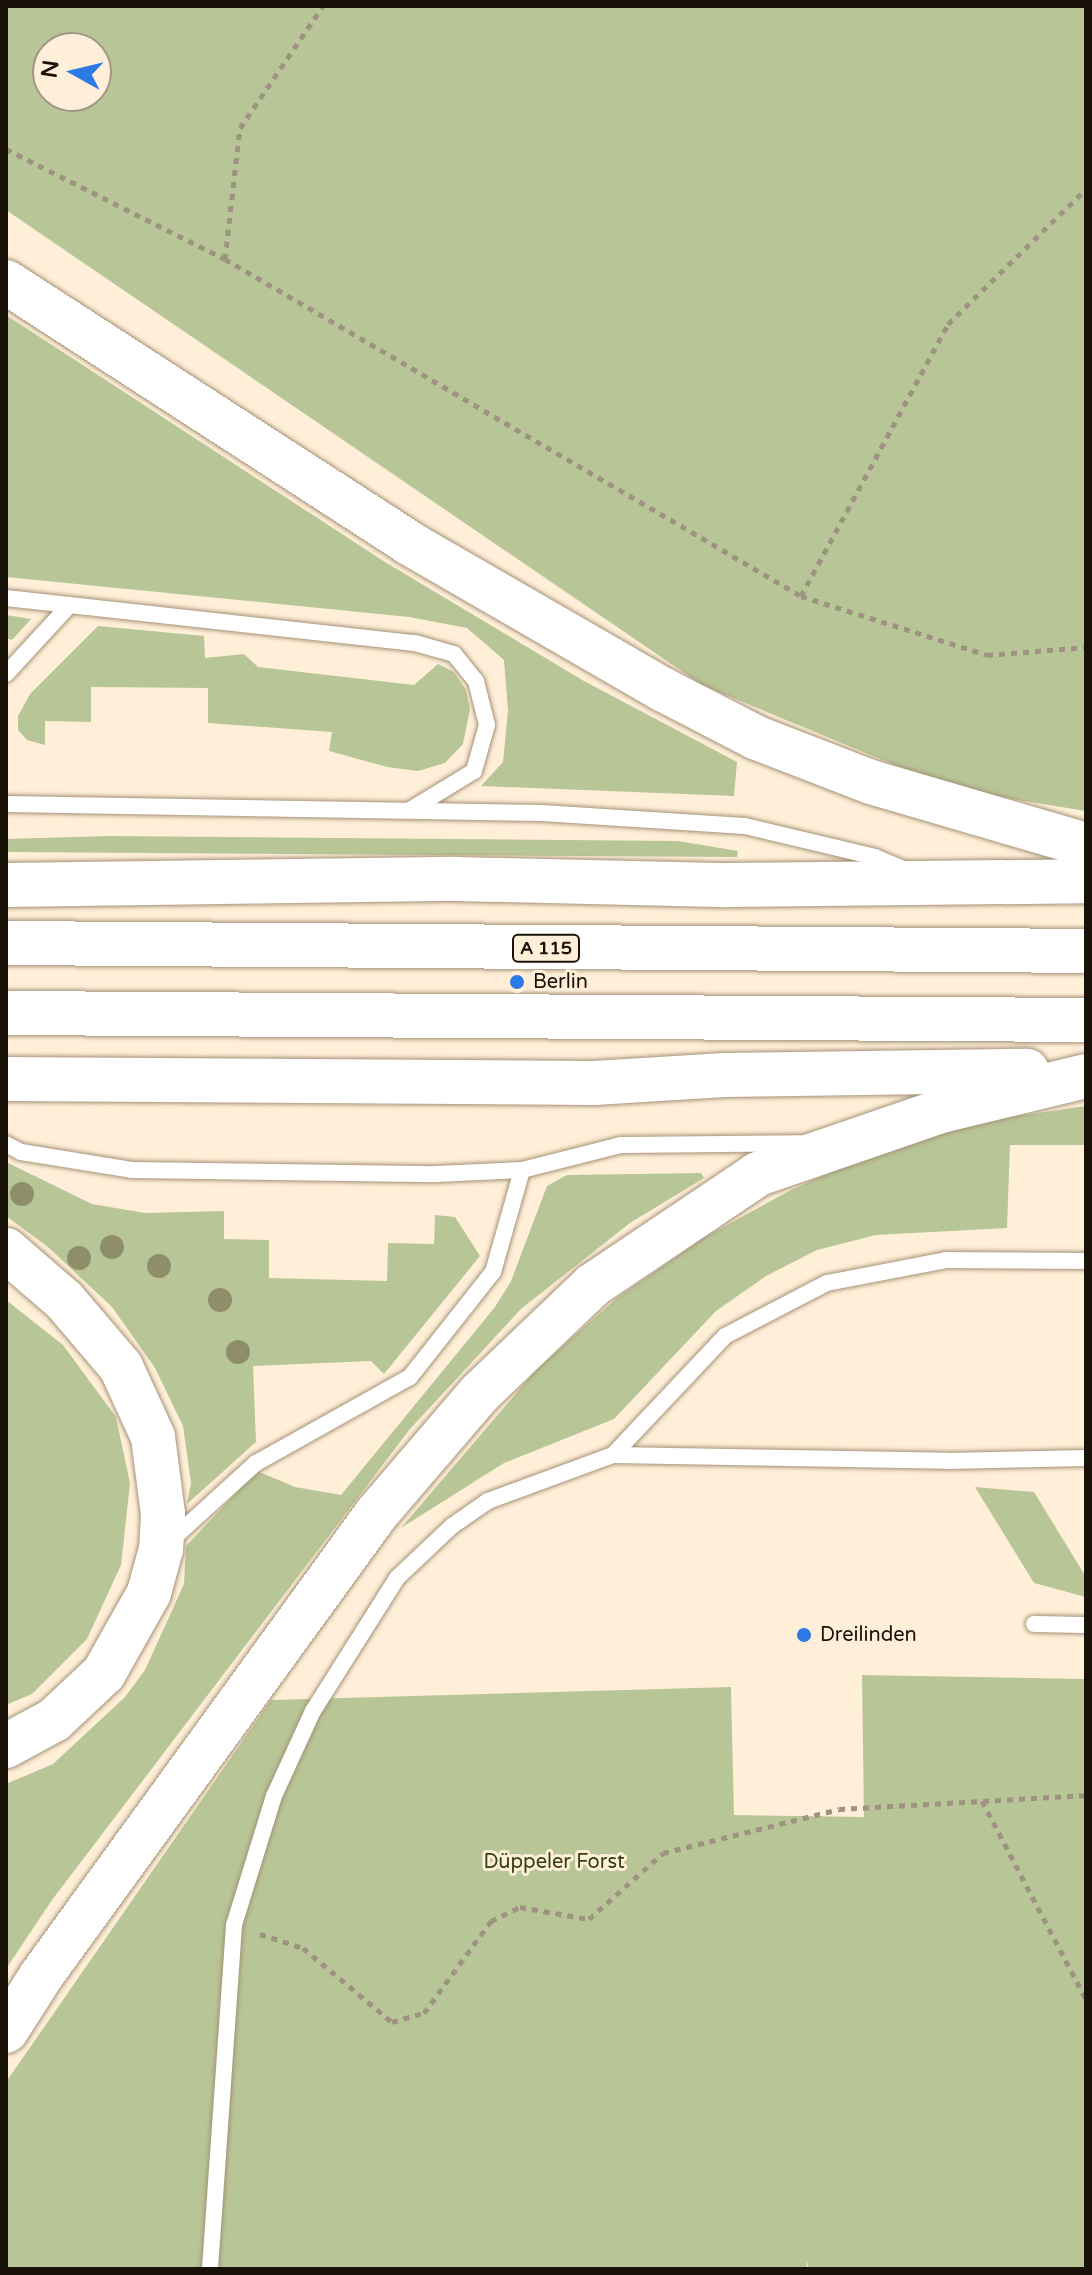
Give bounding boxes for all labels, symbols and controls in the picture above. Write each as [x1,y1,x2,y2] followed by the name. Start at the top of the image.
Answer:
[32,32,112,112] north arrow
[36,58,64,80] text: N
[510,934,582,962] road number: A 115
[533,970,588,994] place label: Berlin
[508,973,526,991] marker: Berlin
[820,1623,917,1647] place label: Dreilinden
[795,1626,813,1644] marker: Dreilinden
[483,1850,625,1874] park label: Düppeler Forst

